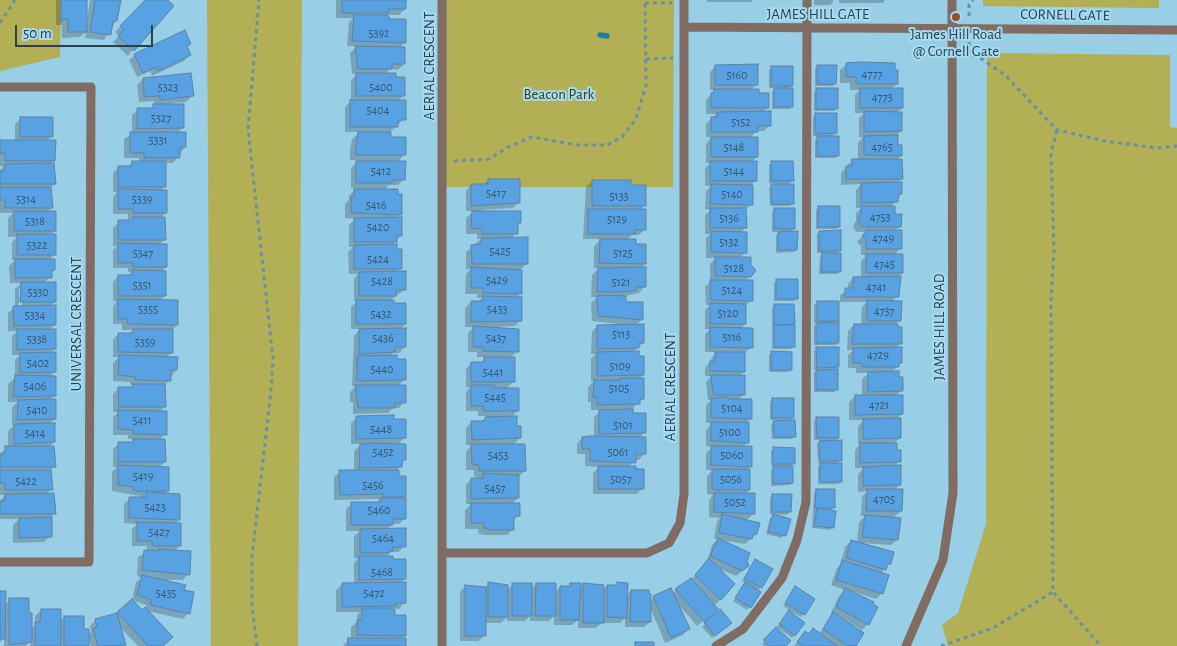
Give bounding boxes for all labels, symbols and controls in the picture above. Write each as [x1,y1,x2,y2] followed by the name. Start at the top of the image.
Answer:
[767,5,869,23] street label: JAMES HILL GATE
[1020,5,1110,25] street label: CORNELL GATE
[950,11,962,23] marker: James Hill Road @ Cornell Gate
[420,12,438,120] street label: AERIAL CRESCENT
[18,15,155,47] scale bar
[910,25,1002,60] place label: James Hill Road @ Cornell Gate
[23,26,52,41] text: 50 m
[368,26,390,40] house number: 5392
[862,67,882,81] house number: 4777
[726,68,748,82] house number: 5160
[158,80,178,94] house number: 5323
[369,80,393,94] house number: 5400
[524,85,594,103] park label: Beacon Park
[872,90,892,104] house number: 4773
[367,103,389,117] house number: 5404
[151,111,171,125] house number: 5327
[731,115,751,129] house number: 5152
[148,133,168,147] house number: 5331
[724,140,744,154] house number: 5148
[871,140,893,154] house number: 4765
[371,164,391,178] house number: 5412
[724,164,744,178] house number: 5144
[486,186,506,200] house number: 5417
[721,187,743,201] house number: 5140
[609,189,629,203] house number: 5133
[16,192,36,206] house number: 5314
[132,192,152,206] house number: 5339
[366,198,386,212] house number: 5416
[870,210,890,224] house number: 4753
[719,211,739,225] house number: 5136
[607,212,627,226] house number: 5129
[25,214,45,228] house number: 5318
[367,220,389,234] house number: 5420
[872,231,894,245] house number: 4749
[719,235,739,249] house number: 5132
[27,238,47,252] house number: 5322
[489,244,511,258] house number: 5425
[133,246,153,260] house number: 5347
[613,246,633,260] house number: 5125
[367,252,389,266] house number: 5424
[67,257,85,391] street label: UNIVERSAL CRESCENT
[873,257,895,271] house number: 4745
[724,261,744,275] house number: 5128
[486,273,508,287] house number: 5429
[930,273,948,381] street label: JAMES HILL ROAD
[371,274,393,288] house number: 5428
[612,275,630,289] house number: 5121
[132,278,152,292] house number: 5351
[866,280,886,294] house number: 4741
[722,283,742,297] house number: 5124
[27,285,49,299] house number: 5330
[138,302,158,316] house number: 5355
[487,302,507,316] house number: 5433
[874,304,894,318] house number: 4737
[718,306,738,320] house number: 5120
[370,307,392,321] house number: 5432
[25,308,45,322] house number: 5334
[612,327,630,341] house number: 5113
[723,330,741,344] house number: 5116
[372,331,394,345] house number: 5436
[486,331,506,345] house number: 5437
[27,332,47,346] house number: 5338
[661,333,679,441] street label: AERIAL CRESCENT
[135,335,155,349] house number: 5359
[867,348,889,362] house number: 4729
[27,356,49,370] house number: 5402
[609,359,631,373] house number: 5109
[371,362,393,376] house number: 5440
[483,365,503,379] house number: 5441
[24,379,46,393] house number: 5406
[609,381,629,395] house number: 5105
[484,390,506,404] house number: 5445
[869,398,889,412] house number: 4721
[721,401,743,415] house number: 5104
[26,403,48,417] house number: 5410
[132,413,152,427] house number: 5411
[613,418,633,432] house number: 5101
[370,422,392,436] house number: 5448
[719,425,741,439] house number: 5100
[25,426,45,440] house number: 5414
[372,445,394,459] house number: 5452
[607,445,629,459] house number: 5061
[488,448,508,462] house number: 5453
[720,448,744,462] house number: 5060
[133,469,153,483] house number: 5419
[610,472,632,486] house number: 5057
[720,472,742,486] house number: 5056
[15,474,37,488] house number: 5422
[362,478,384,492] house number: 5456
[485,481,505,495] house number: 5457
[873,492,895,506] house number: 4705
[724,495,746,509] house number: 5052
[144,500,166,514] house number: 5423
[368,503,390,517] house number: 5460
[148,525,170,539] house number: 5427
[372,531,394,545] house number: 5464
[371,565,393,579] house number: 5468
[156,586,176,600] house number: 5435
[363,586,385,600] house number: 5472

